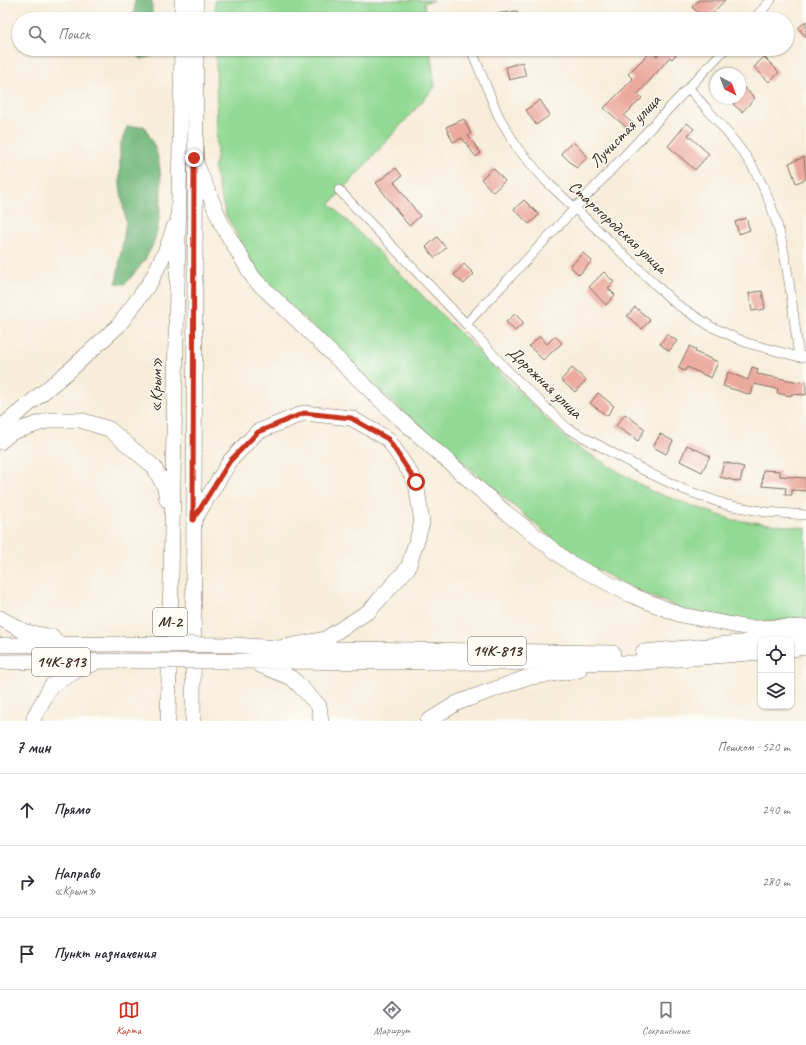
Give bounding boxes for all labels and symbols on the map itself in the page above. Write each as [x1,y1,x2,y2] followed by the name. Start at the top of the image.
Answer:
[710,68,746,104] north arrow
[585,89,666,172] street label: Лучистая улица
[185,149,203,167] route end
[564,176,673,279] street label: Старогородская улица
[503,341,588,424] street label: Дорожная улица
[145,357,167,413] street label: «Крым»
[407,473,425,491] route start
[153,608,187,636] road number: М-2
[468,637,526,665] road number: 14К-813
[32,648,90,676] road number: 14К-813

